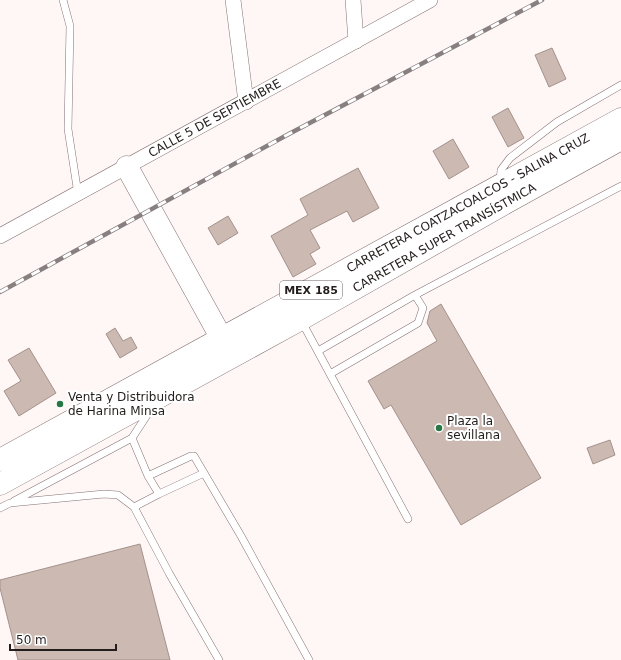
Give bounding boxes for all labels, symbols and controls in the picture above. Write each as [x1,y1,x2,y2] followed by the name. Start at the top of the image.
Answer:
[146,76,283,160] street label: CALLE 5 DE SEPTIEMBRE
[344,131,592,275] street label: CARRETERA COATZACOALCOS - SALINA CRUZ
[350,180,539,295] street label: CARRETERA SUPER TRANSÍSTMICA
[280,281,342,299] road number: MEX 185
[68,390,195,418] place label: Venta y Distribuidora de Harina Minsa
[55,399,65,409] marker: Venta y Distribuidora de Harina Minsa
[447,414,500,442] place label: Plaza la sevillana
[434,423,444,433] marker: Plaza la sevillana
[10,626,116,652] scale bar
[16,633,47,647] text: 50 m

